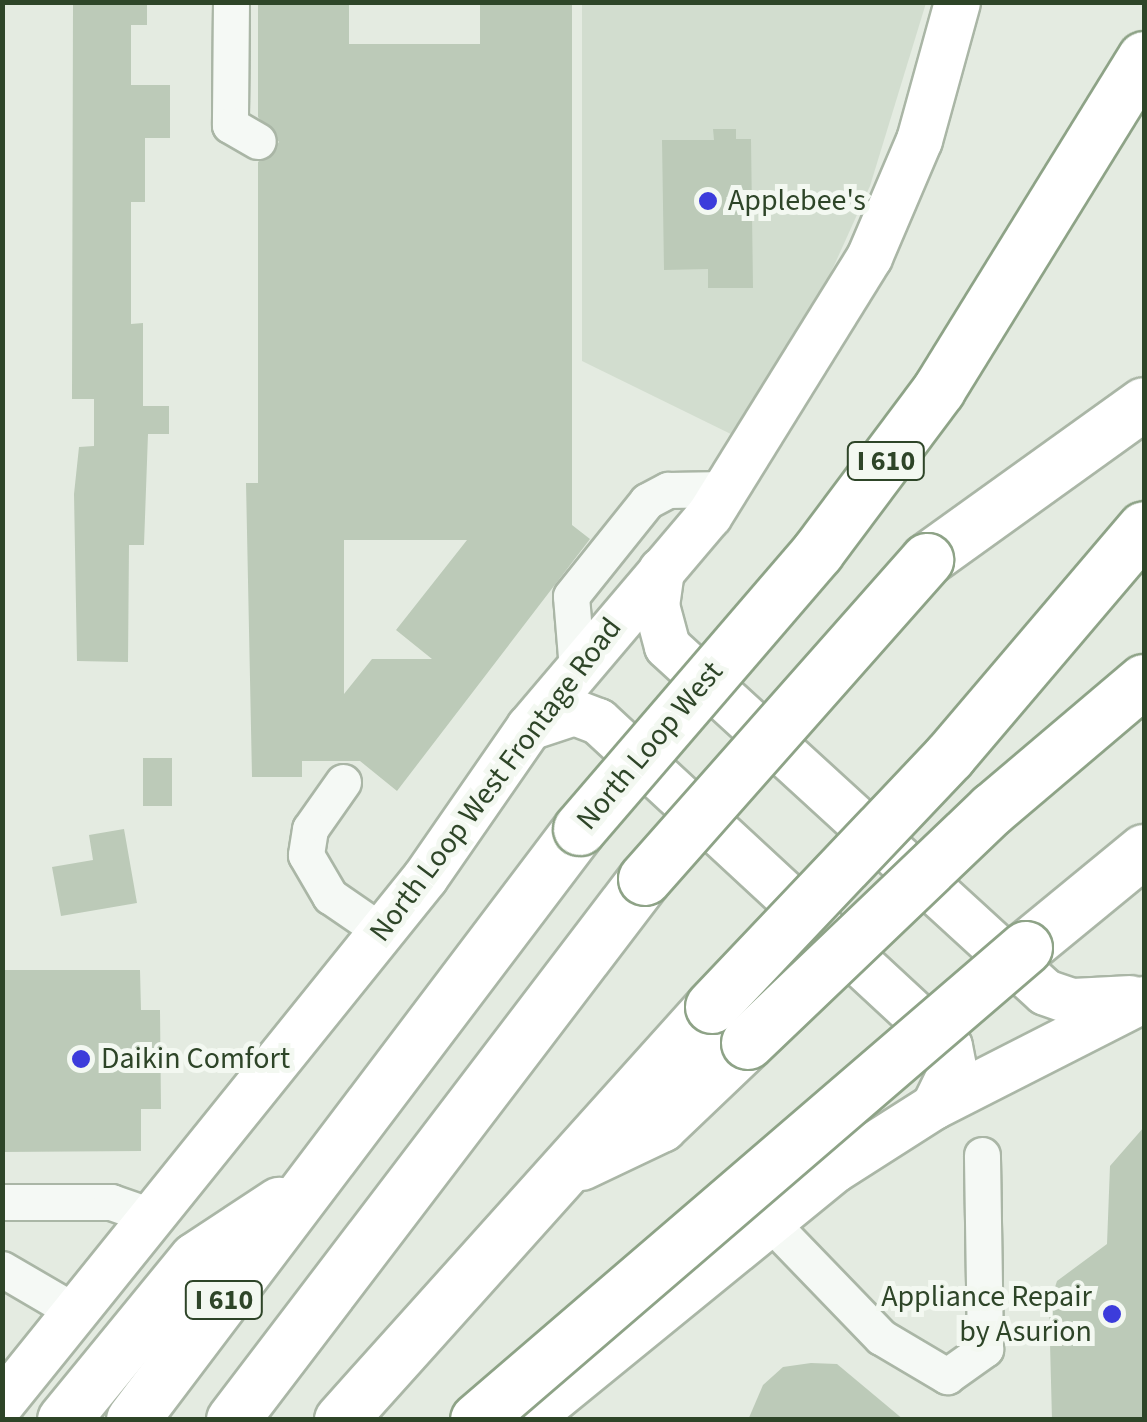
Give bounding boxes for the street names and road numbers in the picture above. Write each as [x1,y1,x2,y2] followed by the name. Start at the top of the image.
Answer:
[846,438,926,484] road number: I 610
[362,611,630,949] street label: North Loop West Frontage Road
[569,655,731,837] street label: North Loop West
[184,1277,264,1323] road number: I 610

